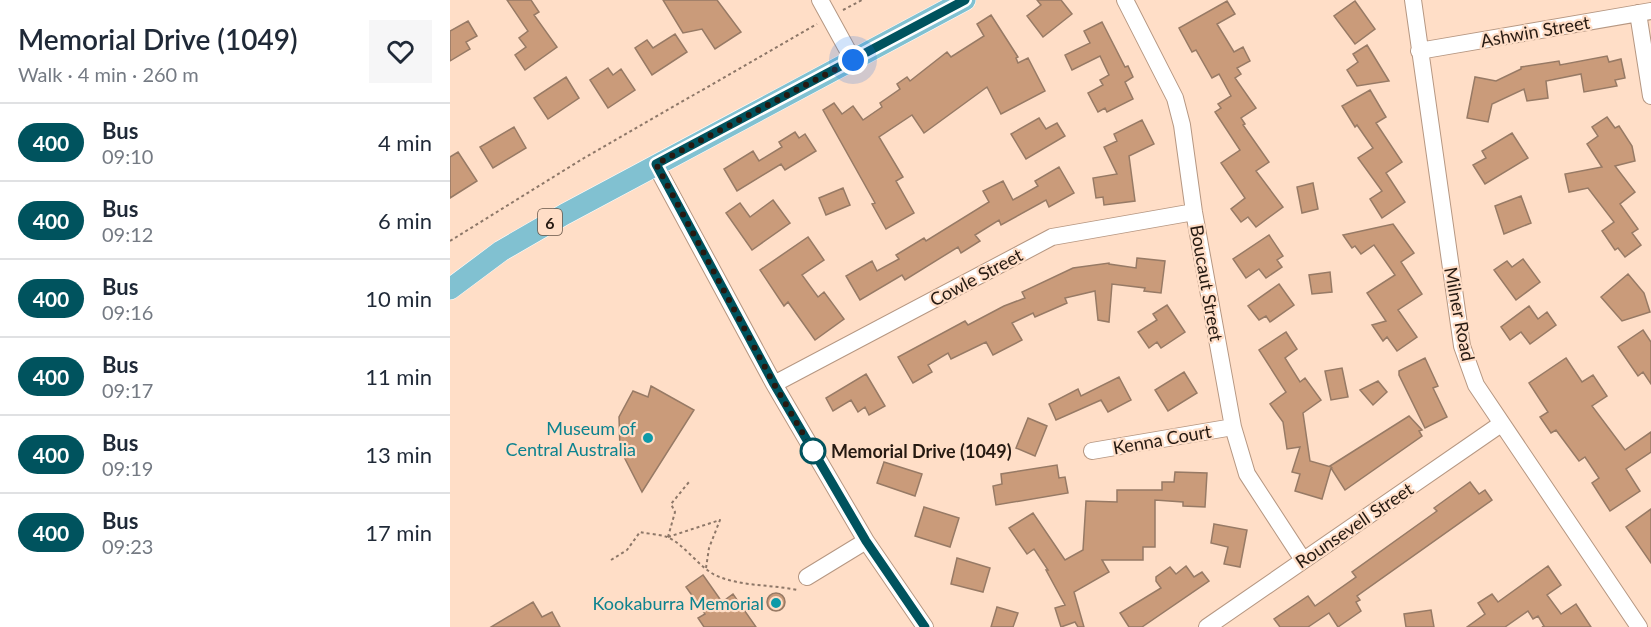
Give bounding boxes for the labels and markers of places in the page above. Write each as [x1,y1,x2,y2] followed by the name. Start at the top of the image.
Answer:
[506,417,637,460] place label: Museum of Central Australia
[641,431,655,445] marker: Museum of Central Australia
[800,438,826,464] marker: Memorial Drive (1049)
[831,440,1012,462] place label: Memorial Drive (1049)
[593,592,764,614] place label: Kookaburra Memorial
[769,596,783,610] marker: Kookaburra Memorial

